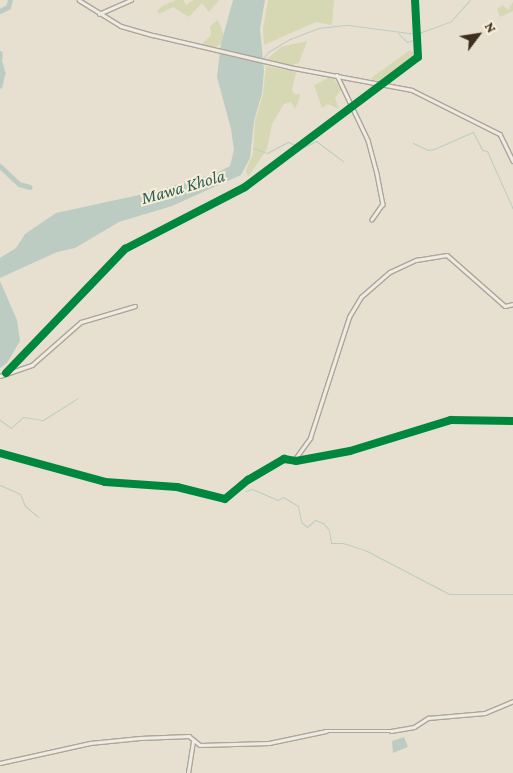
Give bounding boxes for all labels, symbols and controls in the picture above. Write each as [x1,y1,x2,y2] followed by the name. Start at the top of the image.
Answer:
[453,10,503,60] north arrow
[482,19,500,35] text: N
[139,165,227,209] water label: Mawa Khola

